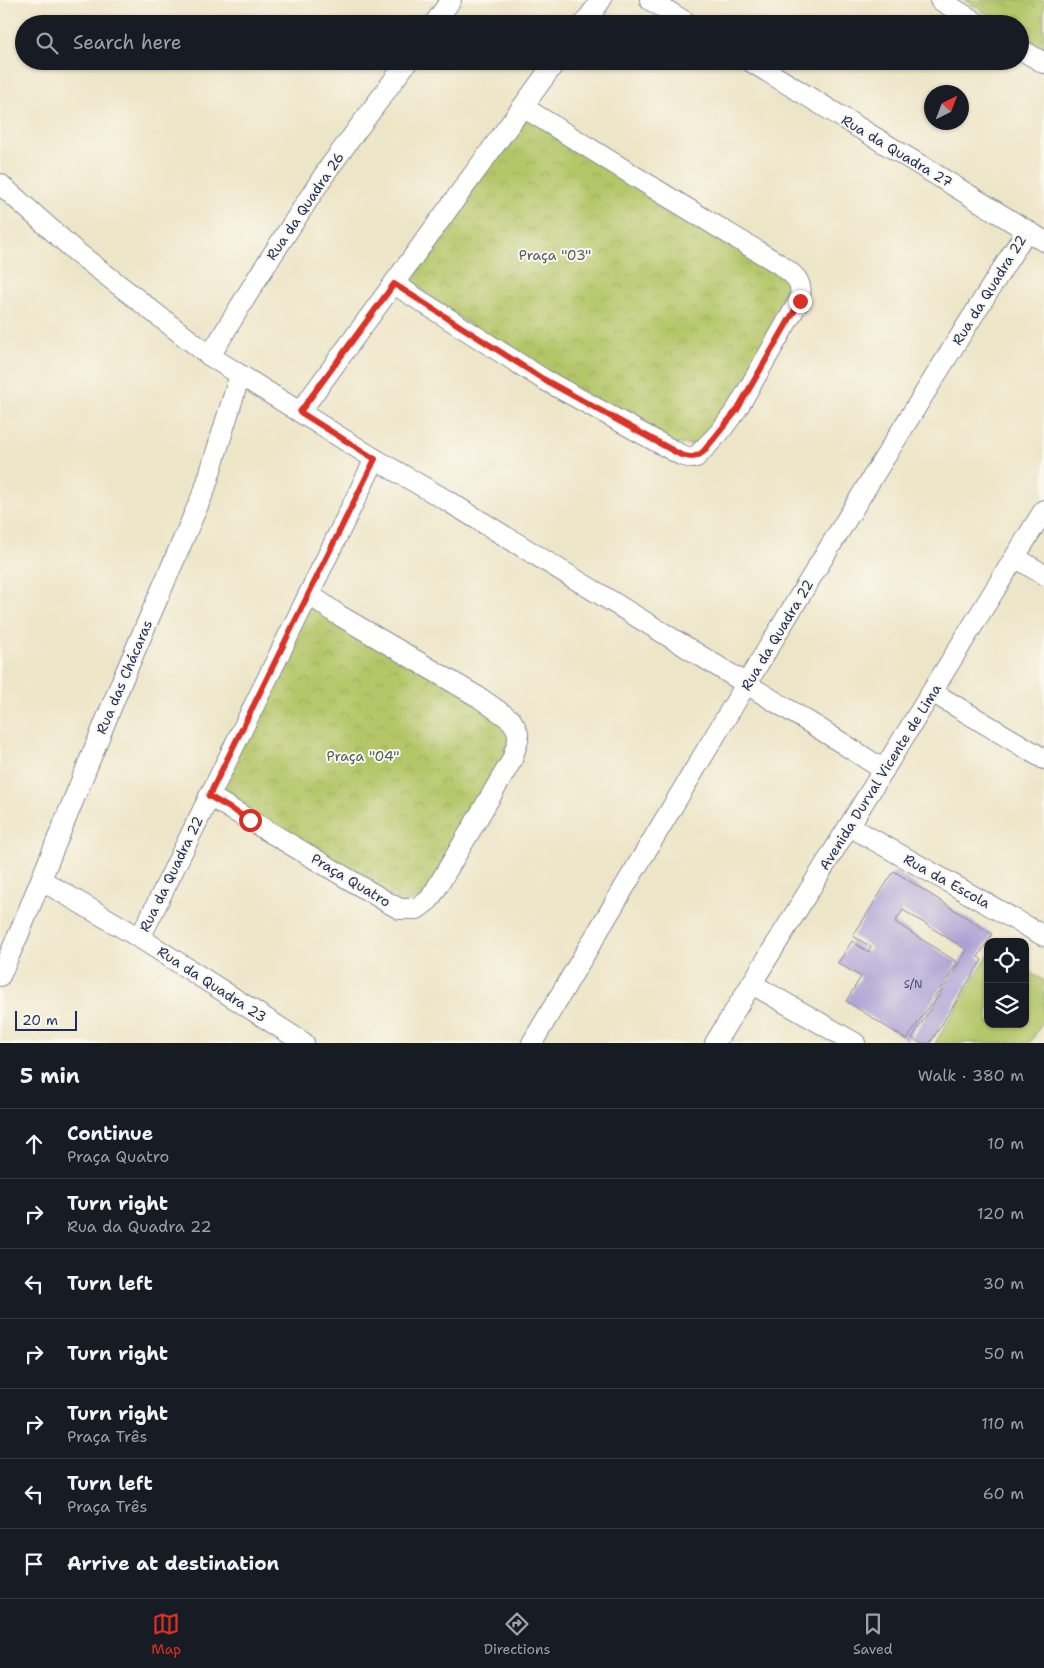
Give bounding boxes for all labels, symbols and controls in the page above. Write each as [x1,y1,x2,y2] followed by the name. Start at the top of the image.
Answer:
[15,15,1029,70] search box
[33,29,61,57] icon: search
[73,30,182,55] text: Search here
[924,85,969,130] north arrow
[838,111,956,191] street label: Rua da Quadra 27
[262,148,348,264] street label: Rua da Quadra 26
[948,232,1030,348] street label: Rua da Quadra 22
[519,246,591,264] park label: Praça "03"
[789,290,812,313] route end
[737,576,817,694] street label: Rua da Quadra 22
[92,617,156,737] street label: Rua das Chácaras
[815,680,945,873] street label: Avenida Durval Vicente de Lima
[327,747,399,765] park label: Praça "04"
[239,809,262,832] route start
[135,813,207,935] street label: Rua da Quadra 22
[308,849,394,911] street label: Praça Quatro
[900,850,994,912] street label: Rua da Escola
[984,938,1029,1028] map controls
[984,938,1029,983] button: locate
[154,942,270,1026] street label: Rua da Quadra 23
[904,977,922,992] house number: S/N
[984,983,1029,1028] button: layers
[15,1008,78,1031] scale bar
[22,1011,58,1029] text: 20 m
[20,1062,80,1090] text: 5 min
[918,1065,1024,1086] text: Walk · 380 m
[67,1121,153,1146] text: Continue
[20,1130,48,1158] icon: ahead
[987,1133,1024,1154] text: 10 m
[67,1146,169,1167] text: Praça Quatro
[67,1191,168,1216] text: Turn right
[20,1200,48,1228] icon: right
[977,1203,1024,1224] text: 120 m
[67,1216,212,1237] text: Rua da Quadra 22
[20,1270,48,1298] icon: left
[67,1271,153,1296] text: Turn left
[983,1273,1024,1294] text: 30 m
[20,1340,48,1368] icon: right
[67,1341,168,1366] text: Turn right
[984,1343,1024,1364] text: 50 m
[67,1401,168,1426] text: Turn right
[20,1410,48,1438] icon: right
[981,1413,1024,1434] text: 110 m
[67,1426,148,1447] text: Praça Três
[67,1471,153,1496] text: Turn left
[20,1480,48,1508] icon: left
[983,1483,1024,1504] text: 60 m
[67,1496,148,1517] text: Praça Três
[20,1550,48,1578] icon: arrive
[67,1551,279,1576] text: Arrive at destination
[151,1610,181,1658] tab: Map
[484,1610,551,1658] tab: Directions
[853,1610,893,1658] tab: Saved

